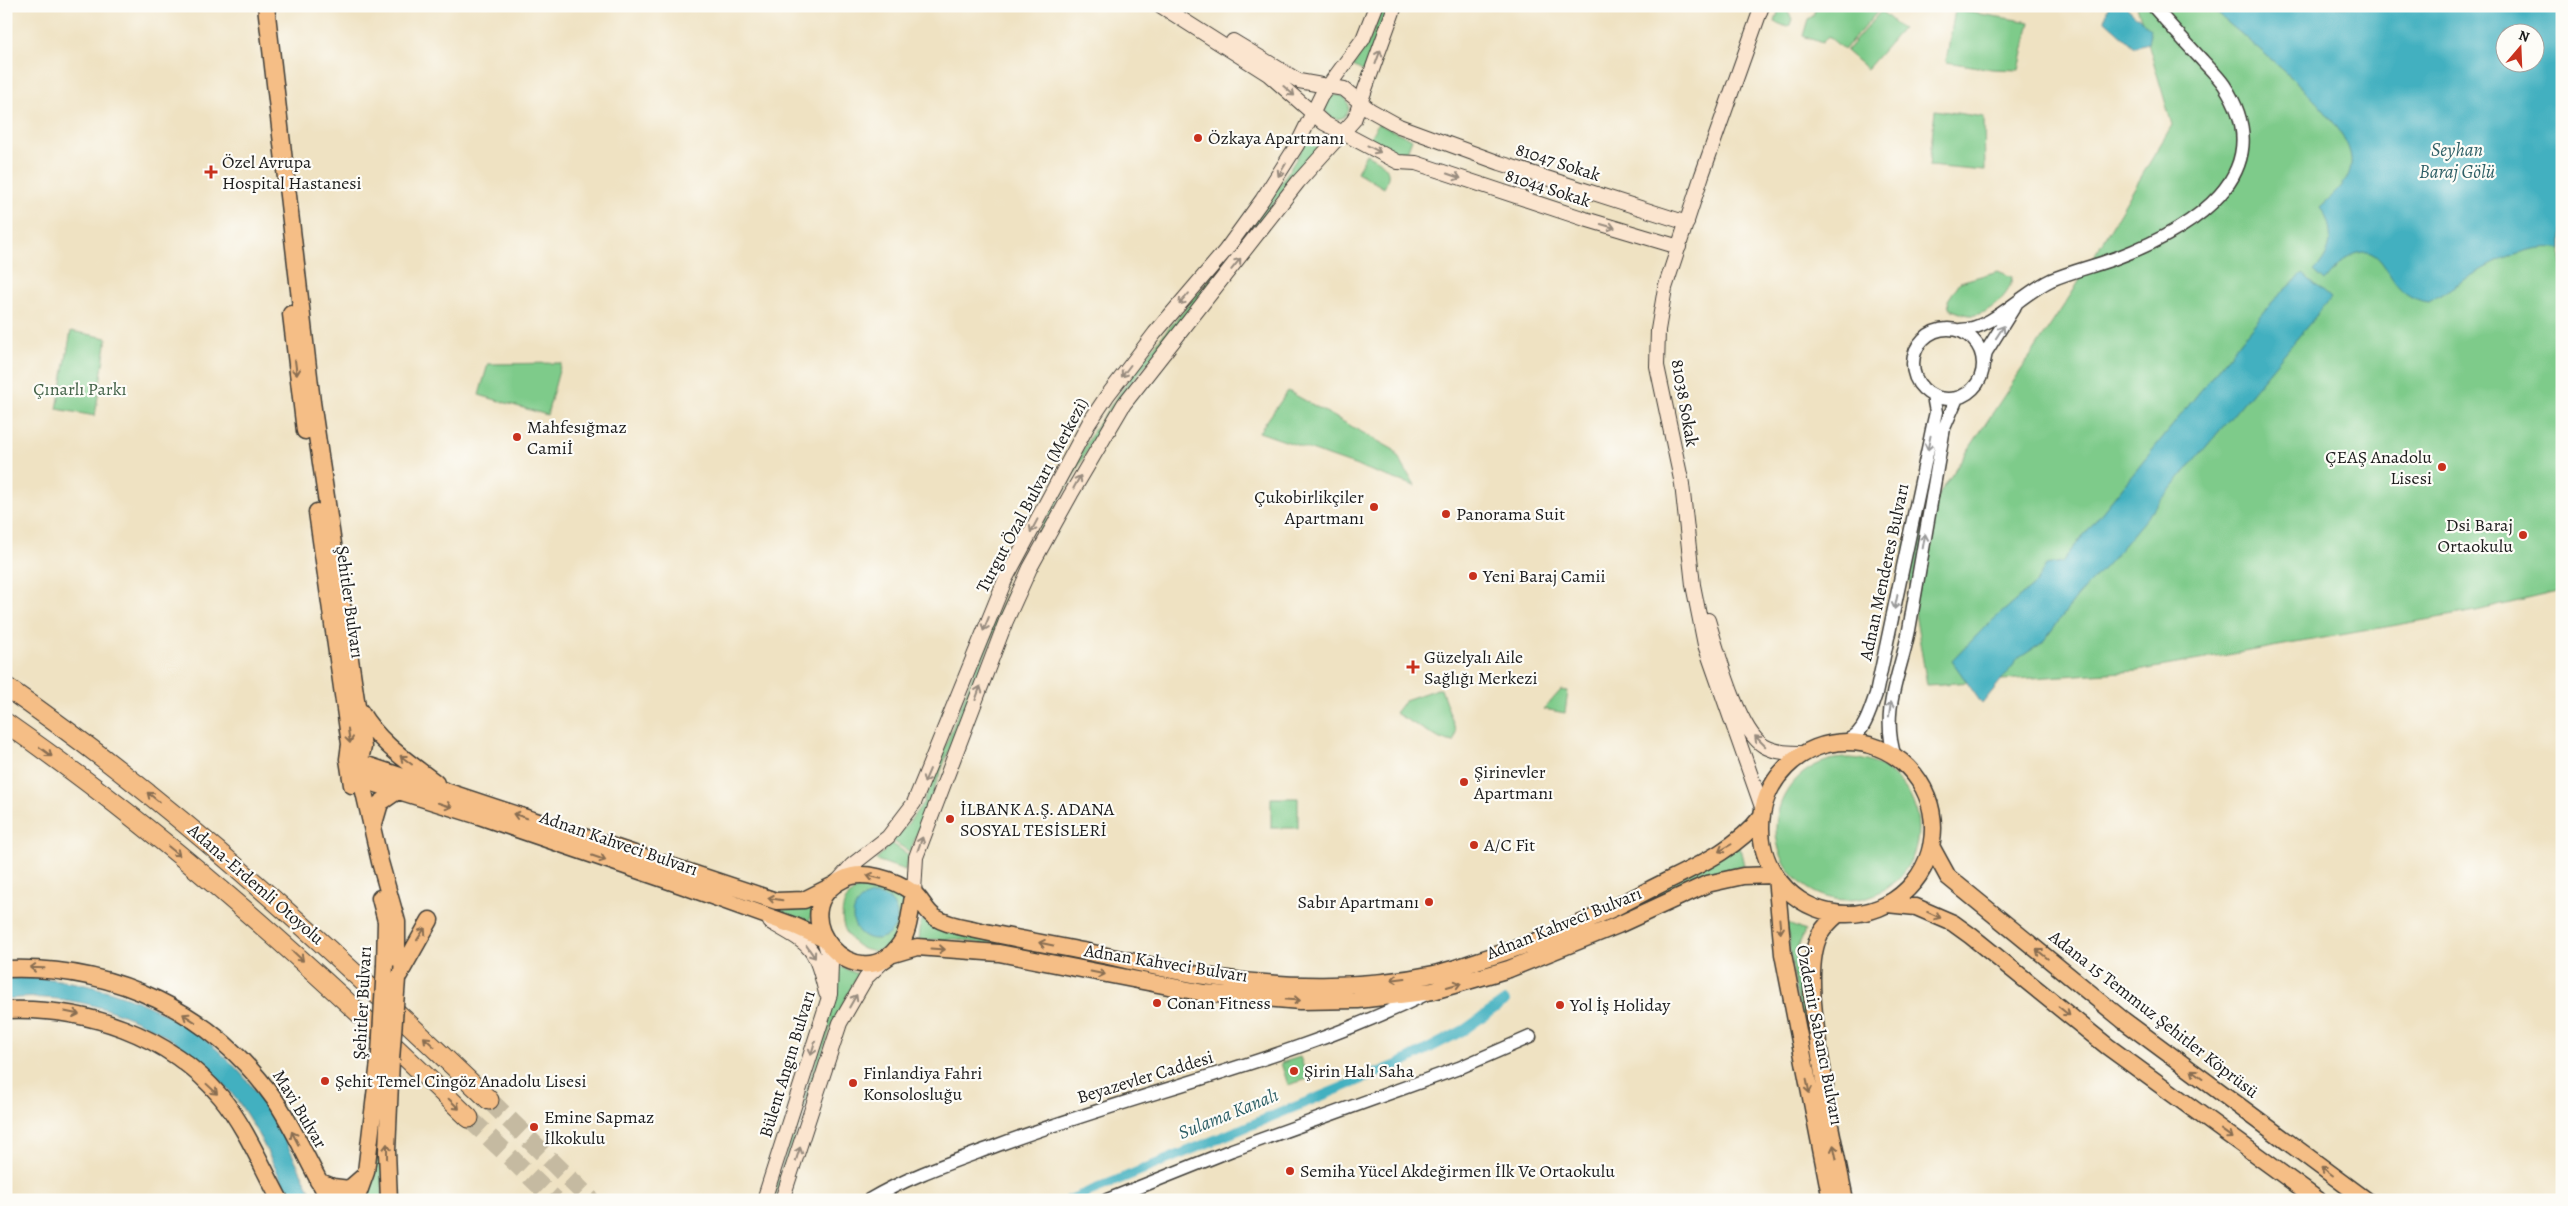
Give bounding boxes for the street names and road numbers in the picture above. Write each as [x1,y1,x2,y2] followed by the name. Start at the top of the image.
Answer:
[1513,137,1604,187] street label: 81047 Sokak
[1502,163,1594,213] street label: 81044 Sokak
[1666,357,1704,449] street label: 81038 Sokak
[970,393,1094,597] street label: Turgut Özal Bulvarı (Merkezi)
[1853,481,1915,664] street label: Adnan Menderes Bulvarı
[330,544,370,660] street label: Şehitler Bulvarı
[536,804,701,881] street label: Adnan Kahveci Bulvarı
[182,817,329,950] street label: Adana-Erdemli Otoyolu
[1482,881,1645,965] street label: Adnan Kahveci Bulvarı
[2044,924,2264,1104] street label: Adana 15 Temmuz Şehitler Köprüsü
[1081,938,1250,988] street label: Adnan Kahveci Bulvarı
[1791,943,1849,1127] street label: Özdemir Sabancı Bulvarı
[347,946,377,1060] street label: Şehitler Bulvarı
[753,987,821,1141] street label: Bülent Angın Bulvarı
[1074,1045,1216,1109] street label: Beyazevler Caddesi
[267,1065,333,1153] street label: Mavi Bulvar

